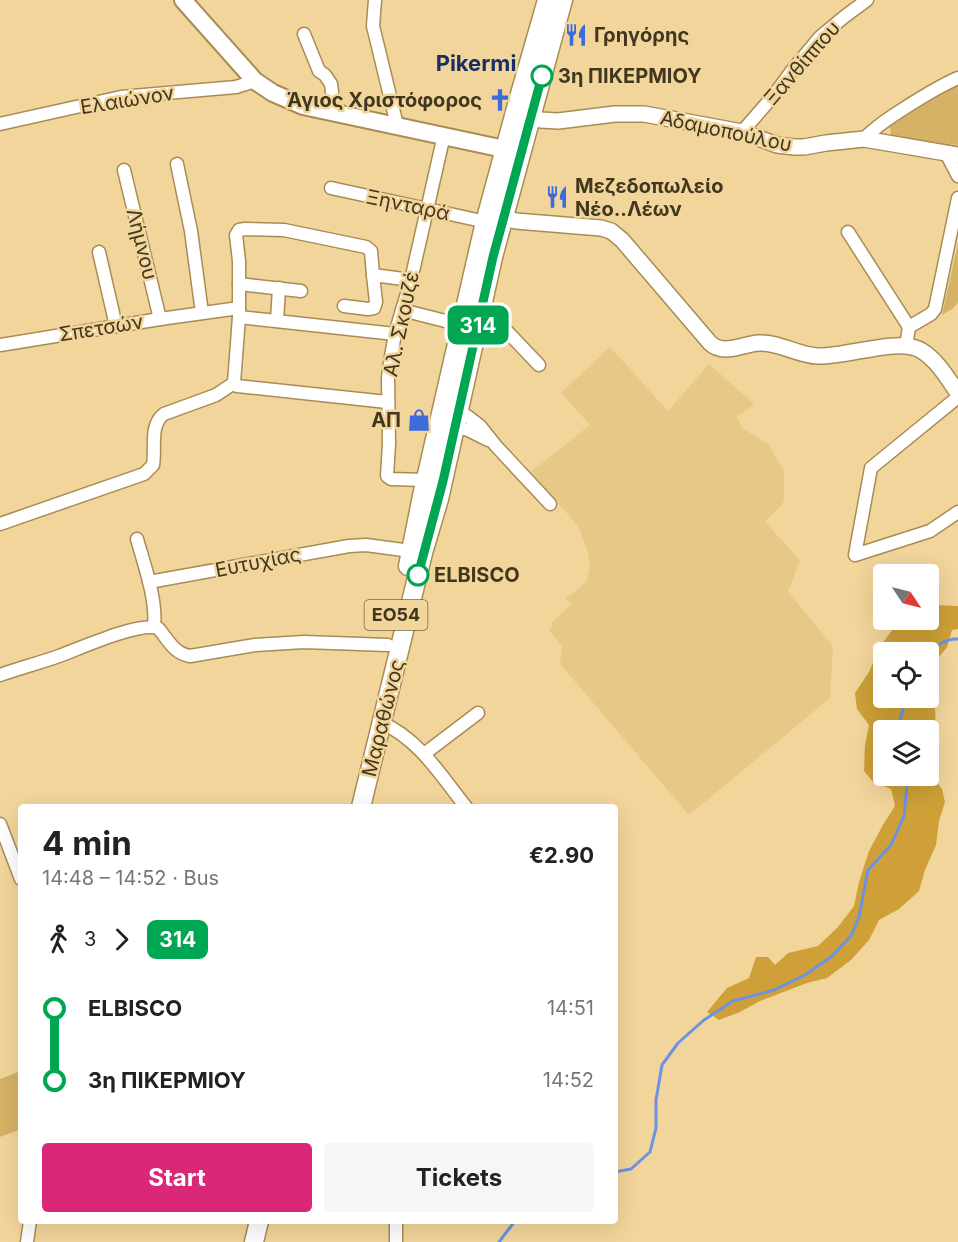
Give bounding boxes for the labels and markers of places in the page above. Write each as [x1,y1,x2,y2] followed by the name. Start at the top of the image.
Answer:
[563,22,589,48] restaurant icon: Γρηγόρης
[594,23,689,47] place label: Γρηγόρης
[558,64,702,88] place label: 3η ΠΙΚΕΡΜΙΟΥ
[531,65,553,87] marker: 3η ΠΙΚΕΡΜΙΟΥ
[487,87,513,113] church icon: Άγιος Χριστόφορος
[287,88,482,112] place label: Άγιος Χριστόφορος
[575,174,723,221] place label: Μεζεδοπωλείο Νέο..Λέων
[544,184,570,210] restaurant icon: Μεζεδοπωλείο Νέο..Λέων
[406,407,432,433] shop icon: ΑΠ
[371,408,401,432] place label: ΑΠ
[434,563,520,587] place label: ELBISCO
[407,564,429,586] marker: ELBISCO

